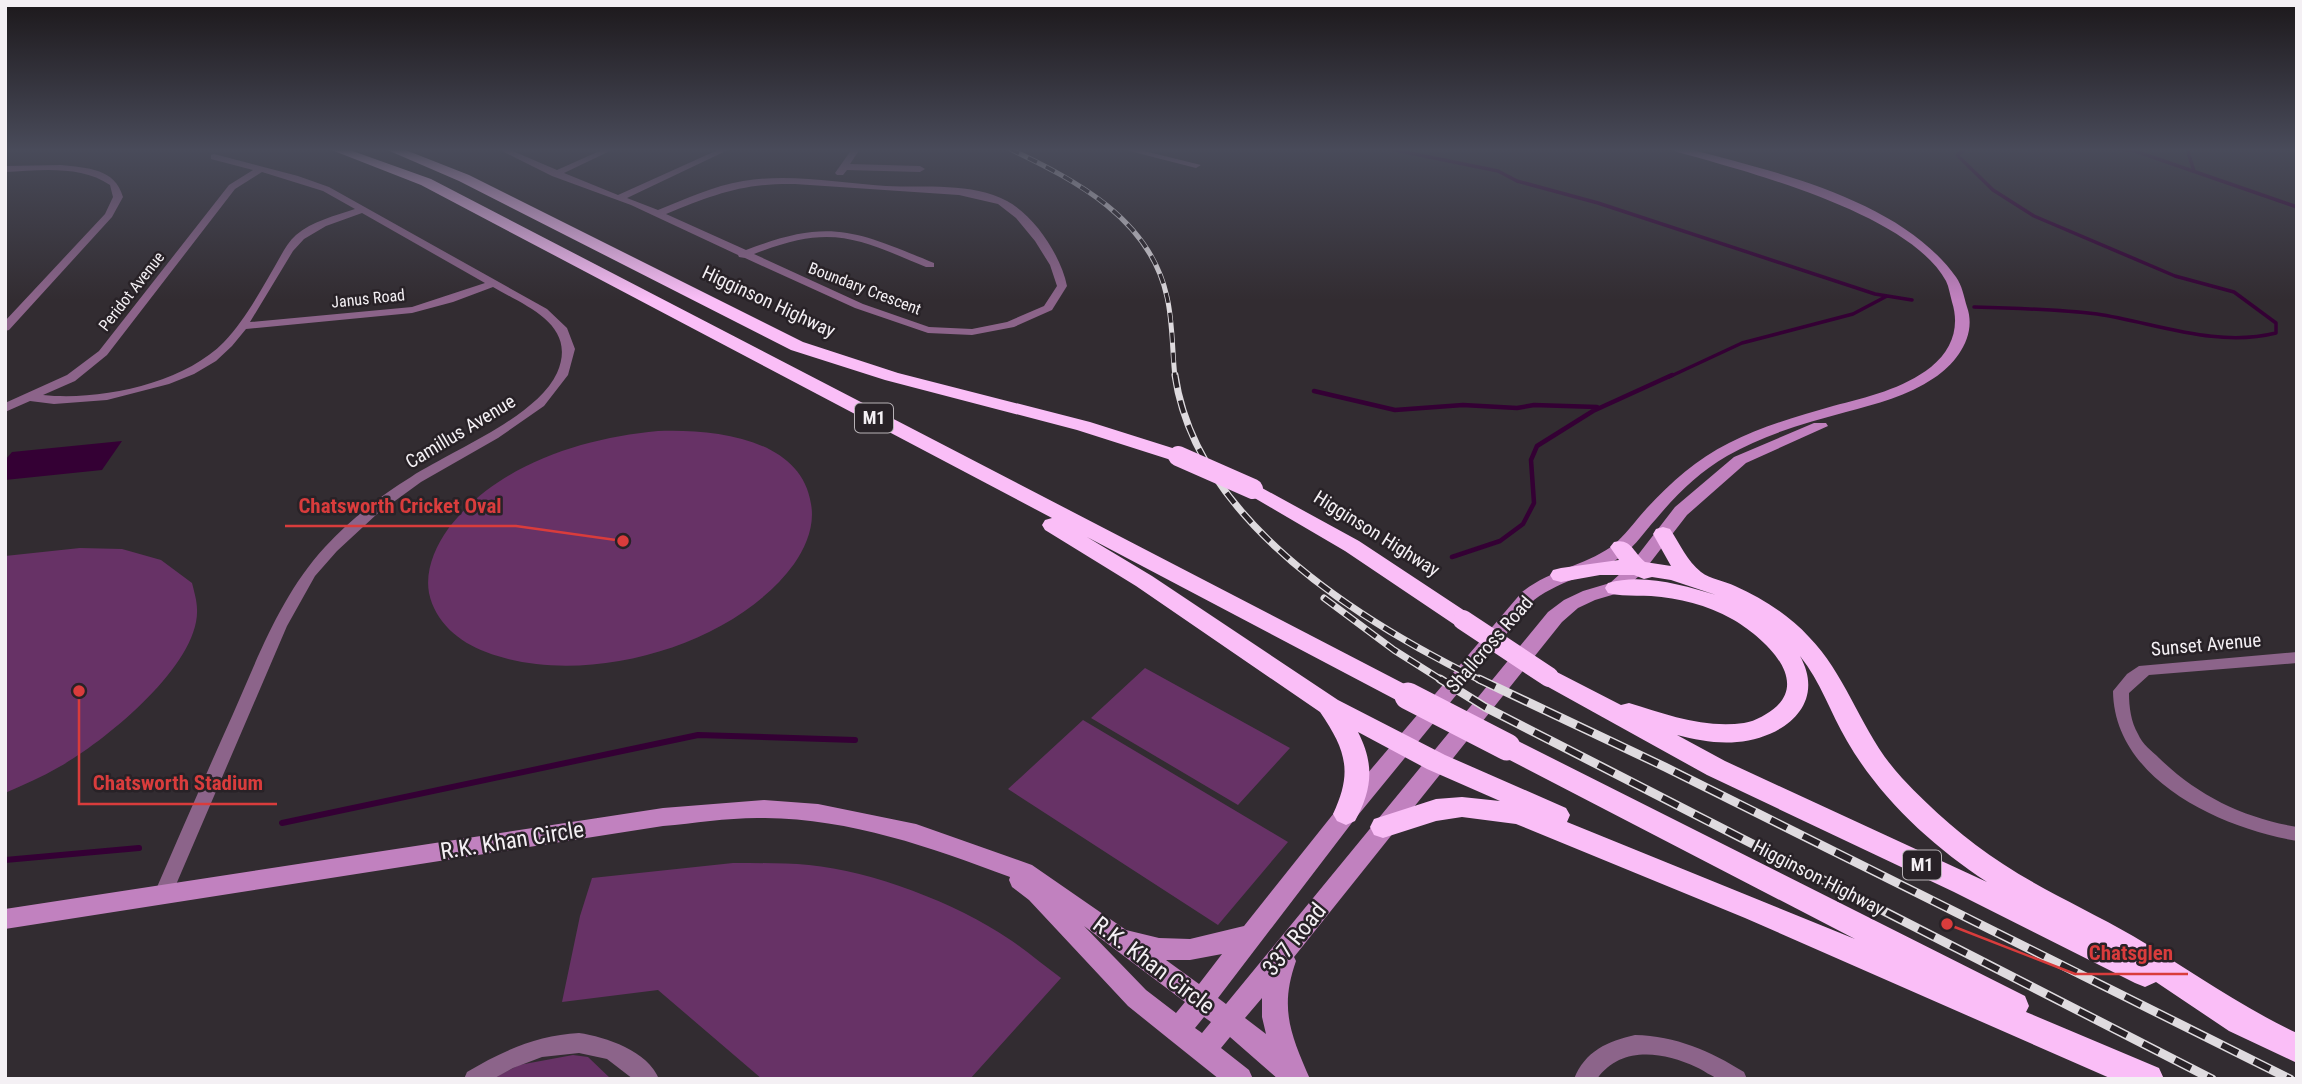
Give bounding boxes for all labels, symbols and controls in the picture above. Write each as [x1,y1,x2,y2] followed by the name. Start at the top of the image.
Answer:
[95,248,168,335] street label: Peridot Avenue
[806,258,924,319] street label: Boundary Crescent
[699,261,839,342] street label: Higginson Highway
[330,285,406,312] street label: Janus Road
[401,390,519,473] street label: Camillus Avenue
[855,404,893,432] road number: M1
[285,484,516,526] callout: Chatsworth Cricket Oval
[1310,485,1444,581] street label: Higginson Highway
[298,494,502,518] text: Chatsworth Cricket Oval
[1441,591,1538,697] street label: Shallcross Road
[2150,628,2262,661] street label: Sunset Avenue
[79,762,277,804] callout: Chatsworth Stadium
[93,771,263,795] text: Chatsworth Stadium
[438,816,586,865] street label: R.K. Khan Circle
[1749,834,1888,920] street label: Higginson Highway
[1903,850,1941,880] road number: M1
[1257,898,1332,981] street label: 337 Road
[1088,911,1220,1020] street label: R.K. Khan Circle
[2075,932,2188,974] callout: Chatsglen
[2089,941,2173,965] text: Chatsglen

